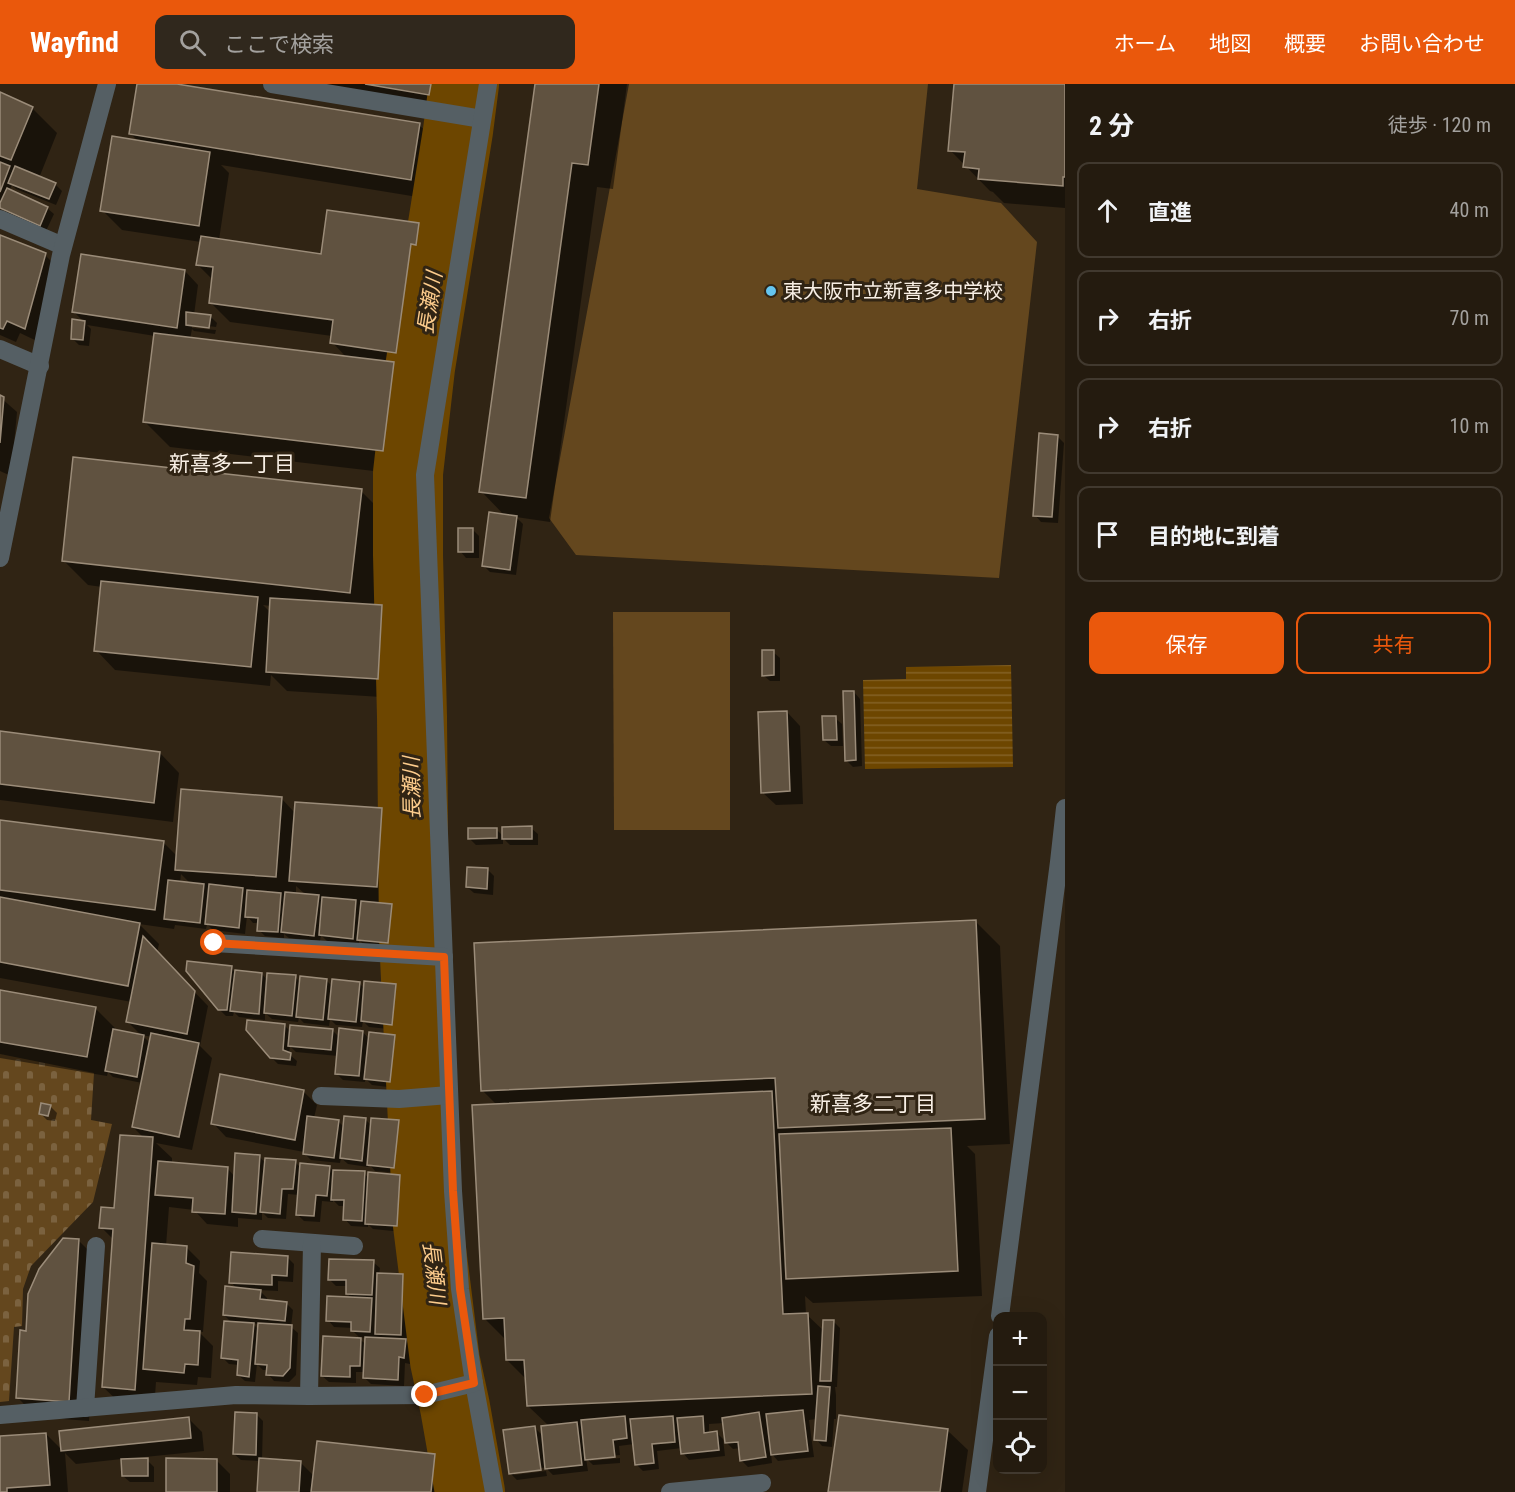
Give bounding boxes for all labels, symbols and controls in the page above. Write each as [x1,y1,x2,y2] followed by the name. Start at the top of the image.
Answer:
[155,15,575,69] search box
[30,26,119,59] text: Wayfind
[176,26,209,59] icon: search
[224,32,334,57] text: ここで検索
[1114,32,1176,56] text: ホーム
[1209,32,1251,56] text: 地図
[1284,32,1326,56] text: 概要
[1359,32,1485,56] text: お問い合わせ
[1089,111,1134,141] text: 2 分
[1388,113,1491,137] text: 徒歩 · 120 m
[1091,194,1124,227] icon: ahead
[1450,198,1489,222] text: 40 m
[1148,200,1192,225] text: 直進
[413,268,447,336] water label: 長瀬川
[783,279,1003,303] place label: 東大阪市立新喜多中学校
[764,284,778,298] marker: 東大阪市立新喜多中学校
[1091,302,1124,335] icon: right
[1450,306,1489,330] text: 70 m
[1148,308,1192,333] text: 右折
[1091,410,1124,443] icon: right
[1450,414,1489,438] text: 10 m
[1148,416,1192,441] text: 右折
[169,452,295,476] district label: 新喜多一丁目
[1091,518,1124,551] icon: arrive
[1148,524,1280,549] text: 目的地に到着
[1089,612,1284,674] button: 保存
[1296,612,1491,674] button: 共有
[399,754,425,820] water label: 長瀬川
[200,929,226,955] route start
[810,1092,936,1116] district label: 新喜多二丁目
[418,1240,450,1308] water label: 長瀬川
[993,1312,1047,1474] map controls
[993,1312,1047,1366] button: +
[993,1366,1047,1420] button: −
[411,1381,437,1407] route end
[993,1420,1047,1474] button: locate

